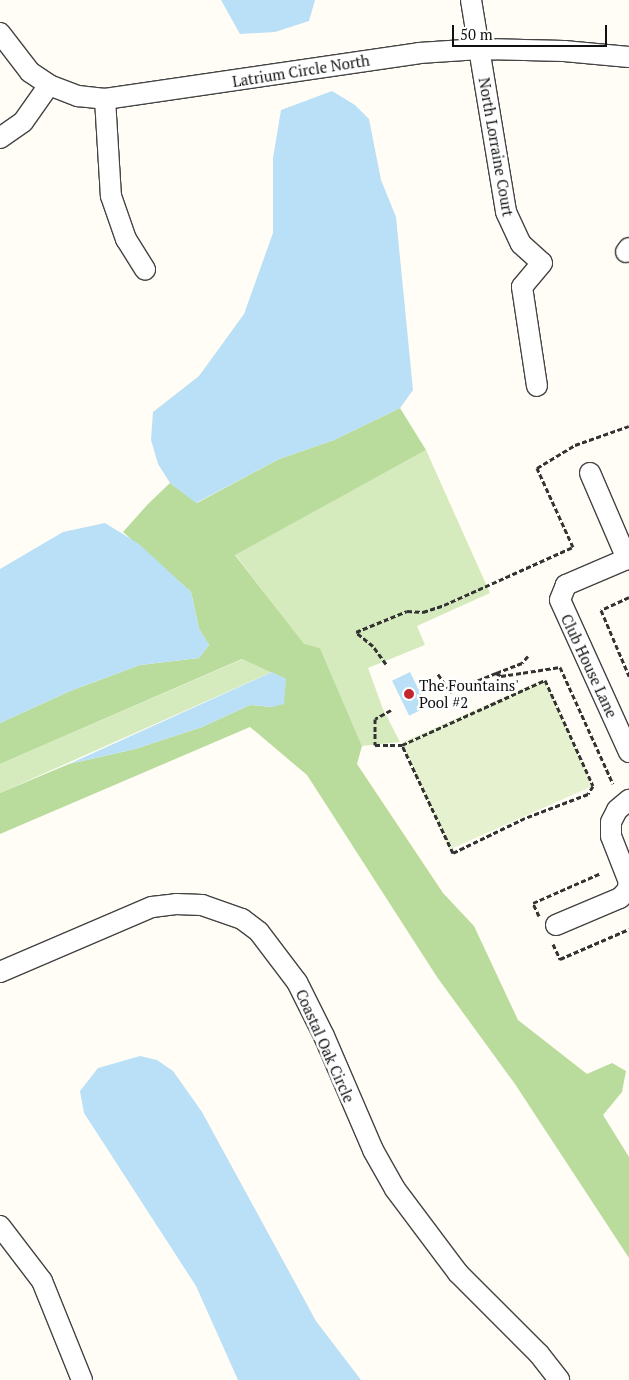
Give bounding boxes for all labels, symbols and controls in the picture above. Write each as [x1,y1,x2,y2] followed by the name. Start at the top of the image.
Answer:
[454,15,609,47] scale bar
[460,24,493,44] text: 50 m
[231,51,371,91] street label: Latrium Circle North
[475,76,517,218] street label: North Lorraine Court
[557,611,621,721] street label: Club House Lane
[419,676,519,711] place label: The Fountains' Pool #2
[403,688,415,700] marker: The Fountains' Pool #2
[292,987,358,1105] street label: Coastal Oak Circle

